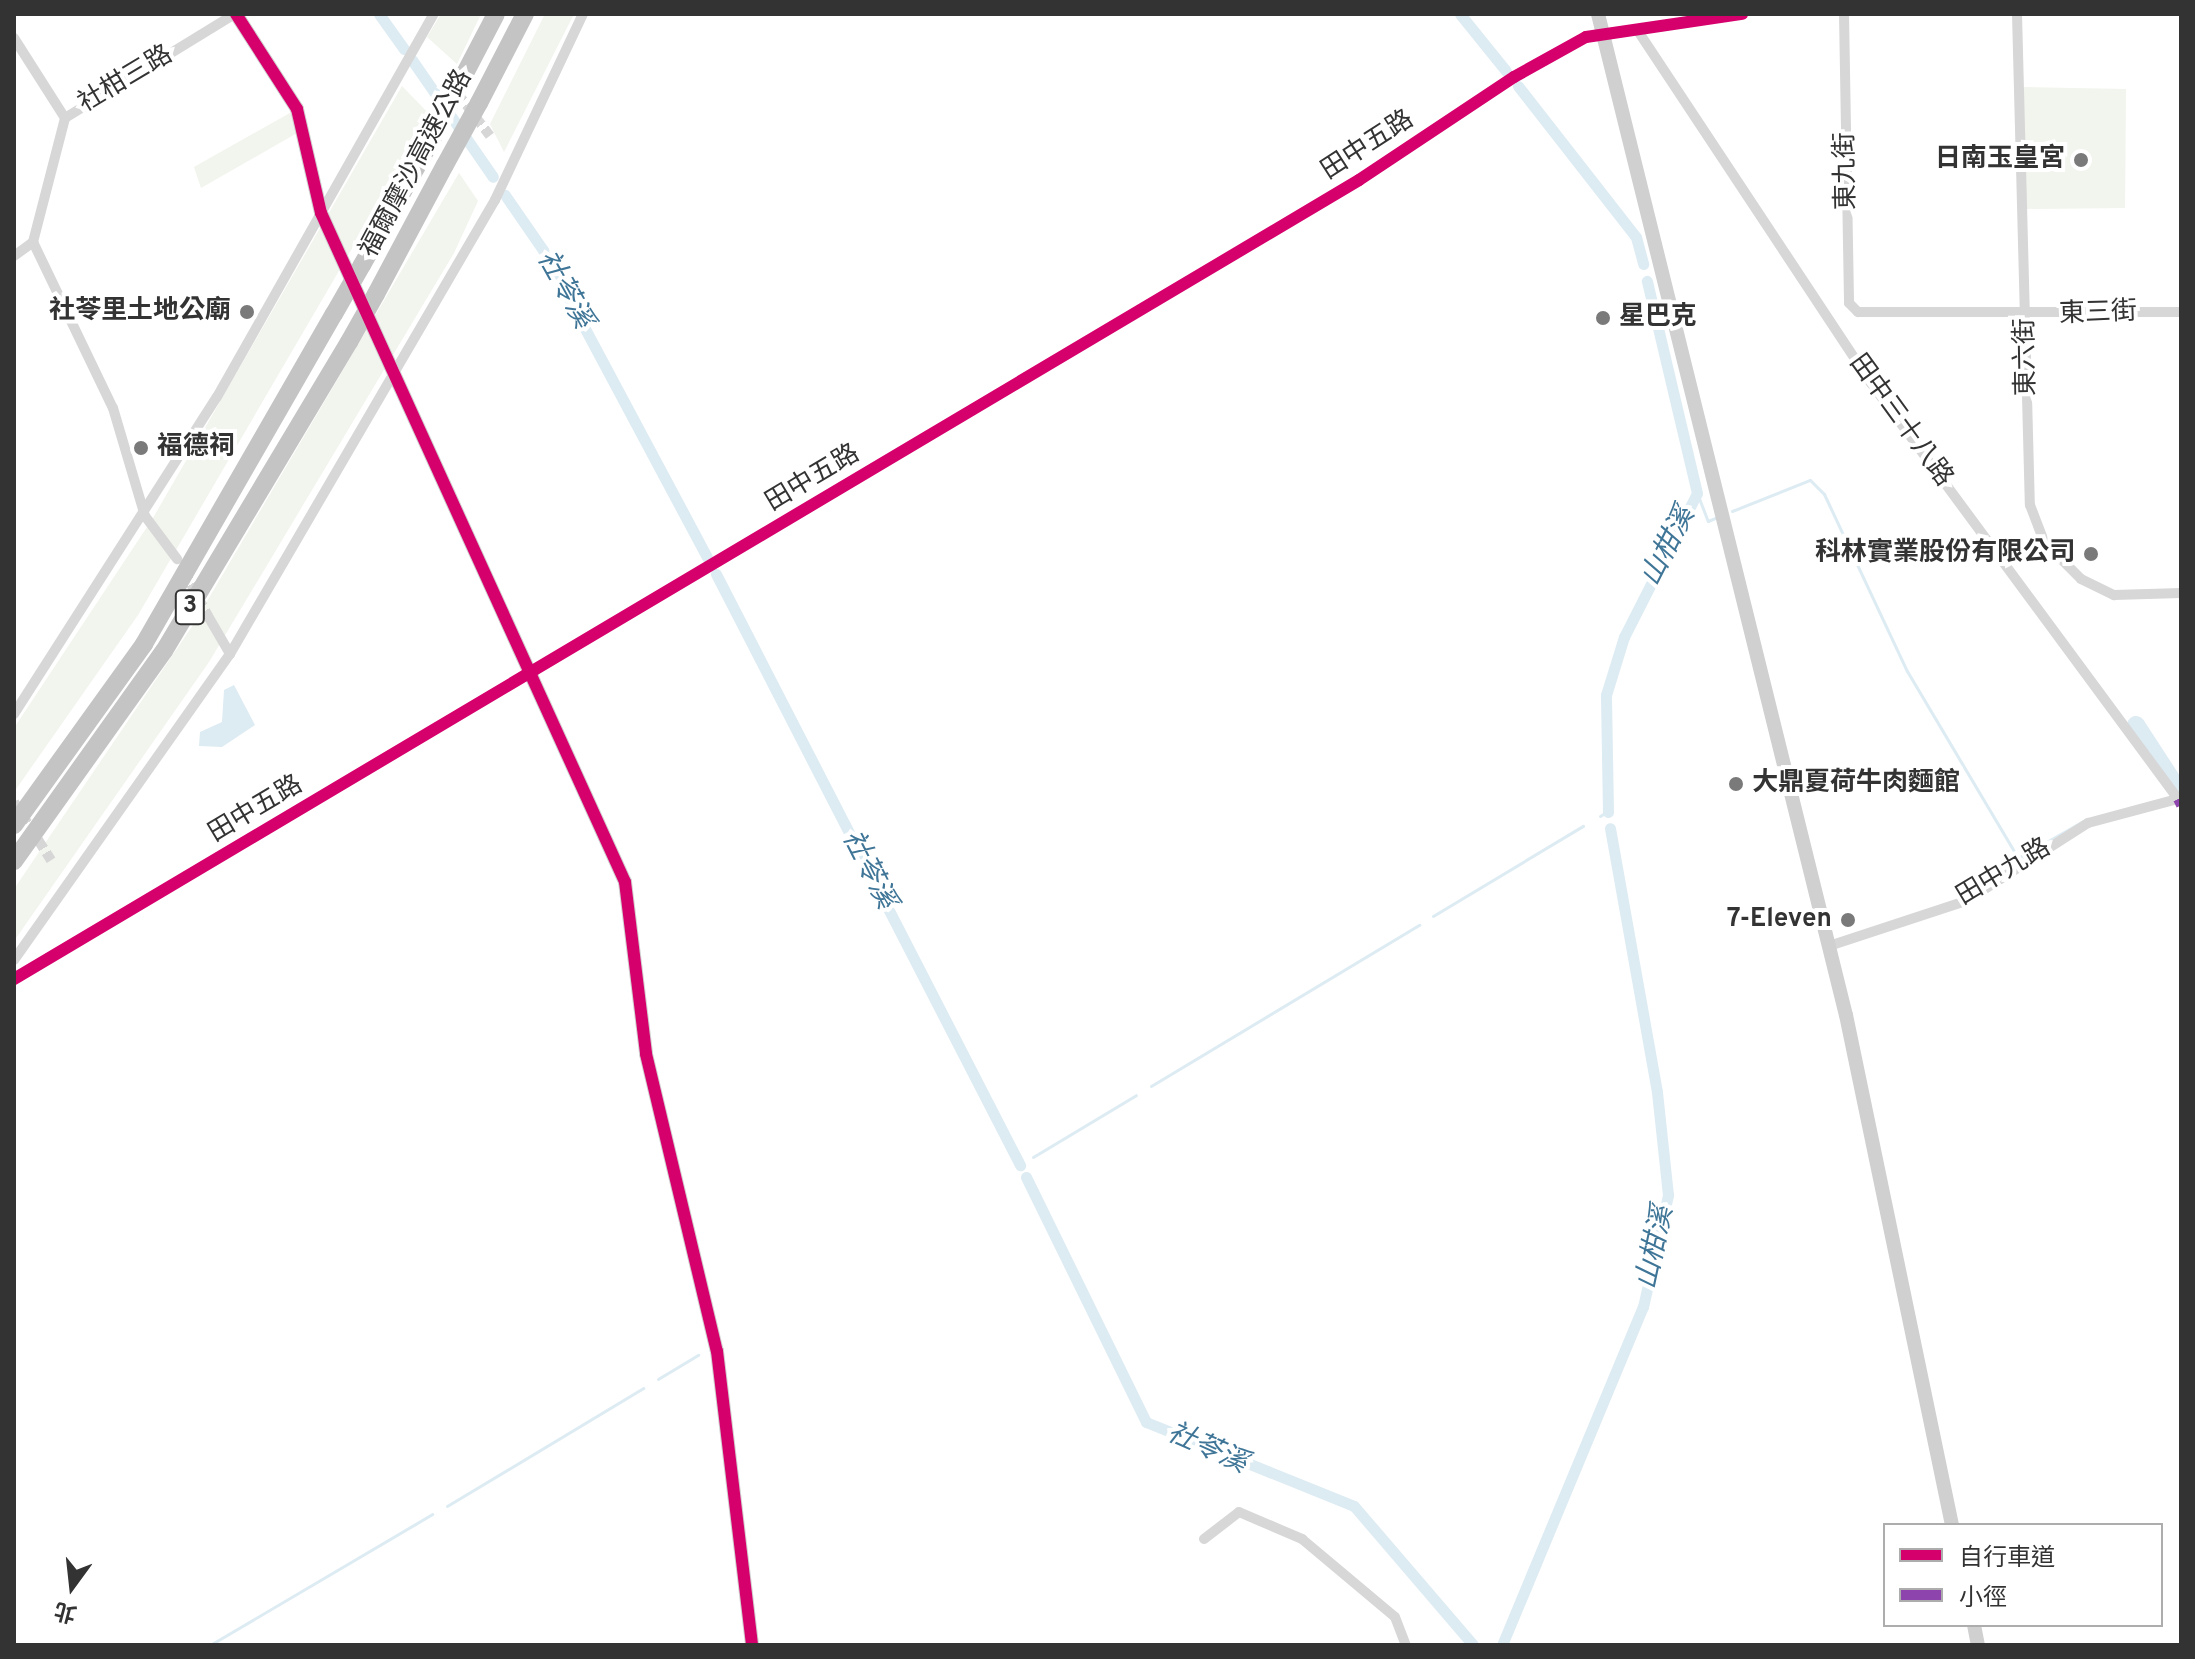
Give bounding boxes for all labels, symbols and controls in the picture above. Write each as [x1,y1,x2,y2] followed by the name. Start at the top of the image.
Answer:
[73,40,179,120] street label: 社柑三路
[354,65,480,263] street label: 福爾摩沙高速公路
[1316,105,1420,187] street label: 田中五路
[1831,132,1863,210] street label: 東九街
[1935,144,2065,176] place label: 日南玉皇宮
[2072,151,2090,169] marker: 日南玉皇宮
[529,245,599,335] water label: 社苓溪
[49,296,231,328] place label: 社苓里土地公廟
[2058,297,2138,331] street label: 東三街
[1619,302,1697,334] place label: 星巴克
[238,303,256,321] marker: 社苓里土地公廟
[1594,309,1612,327] marker: 星巴克
[2011,318,2043,396] street label: 東六街
[1842,349,1958,493] street label: 田中三十八路
[157,432,235,464] place label: 福德祠
[132,439,150,457] marker: 福德祠
[760,439,866,519] street label: 田中五路
[1635,502,1703,592] water label: 山柑溪
[1815,538,2075,570] place label: 科林實業股份有限公司
[2082,545,2100,563] marker: 科林實業股份有限公司
[174,587,206,627] road number: 3
[1752,768,1960,800] place label: 大鼎夏荷牛肉麵館
[203,770,309,850] street label: 田中五路
[1727,775,1745,793] marker: 大鼎夏荷牛肉麵館
[834,825,902,915] water label: 社苓溪
[1951,833,2057,913] street label: 田中九路
[1727,904,1832,936] place label: 7-Eleven
[1839,911,1857,929] marker: 7-Eleven
[1631,1203,1681,1293] water label: 山柑溪
[1162,1417,1252,1481] water label: 社苓溪
[1883,1523,2163,1627] legend
[1959,1544,2055,1574] text: 自行車道
[32,1547,112,1627] north arrow
[1959,1584,2007,1614] text: 小徑
[52,1595,80,1627] text: 北

